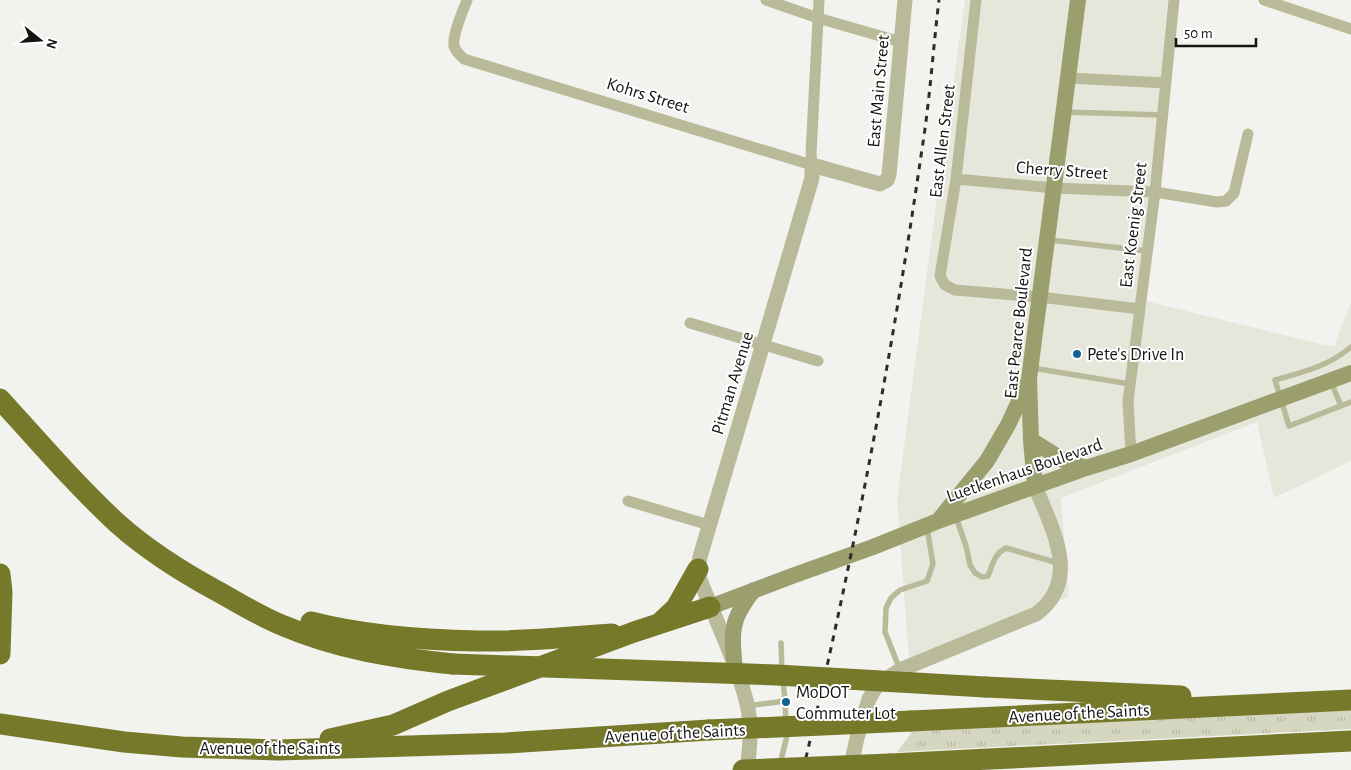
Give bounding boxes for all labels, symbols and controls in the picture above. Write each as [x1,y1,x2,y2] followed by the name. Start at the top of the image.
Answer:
[15,15,65,65] north arrow
[1176,15,1256,47] scale bar
[1184,26,1213,41] text: 50 m
[865,34,893,148] street label: East Main Street
[43,37,60,50] text: N
[604,75,691,117] street label: Kohrs Street
[927,83,959,199] street label: East Allen Street
[1015,159,1109,183] street label: Cherry Street
[1117,161,1151,289] street label: East Koenig Street
[1002,247,1036,400] street label: East Pearce Boulevard
[709,330,757,437] street label: Pitman Avenue
[1087,346,1184,364] place label: Pete's Drive In
[1071,348,1083,360] marker: Pete's Drive In
[944,436,1105,506] street label: Luetkenhaus Boulevard
[796,684,896,723] place label: MoDOT Commuter Lot
[780,696,792,708] marker: MoDOT Commuter Lot
[1008,701,1150,727] street label: Avenue of the Saints
[604,721,746,747] street label: Avenue of the Saints
[199,740,341,758] street label: Avenue of the Saints

